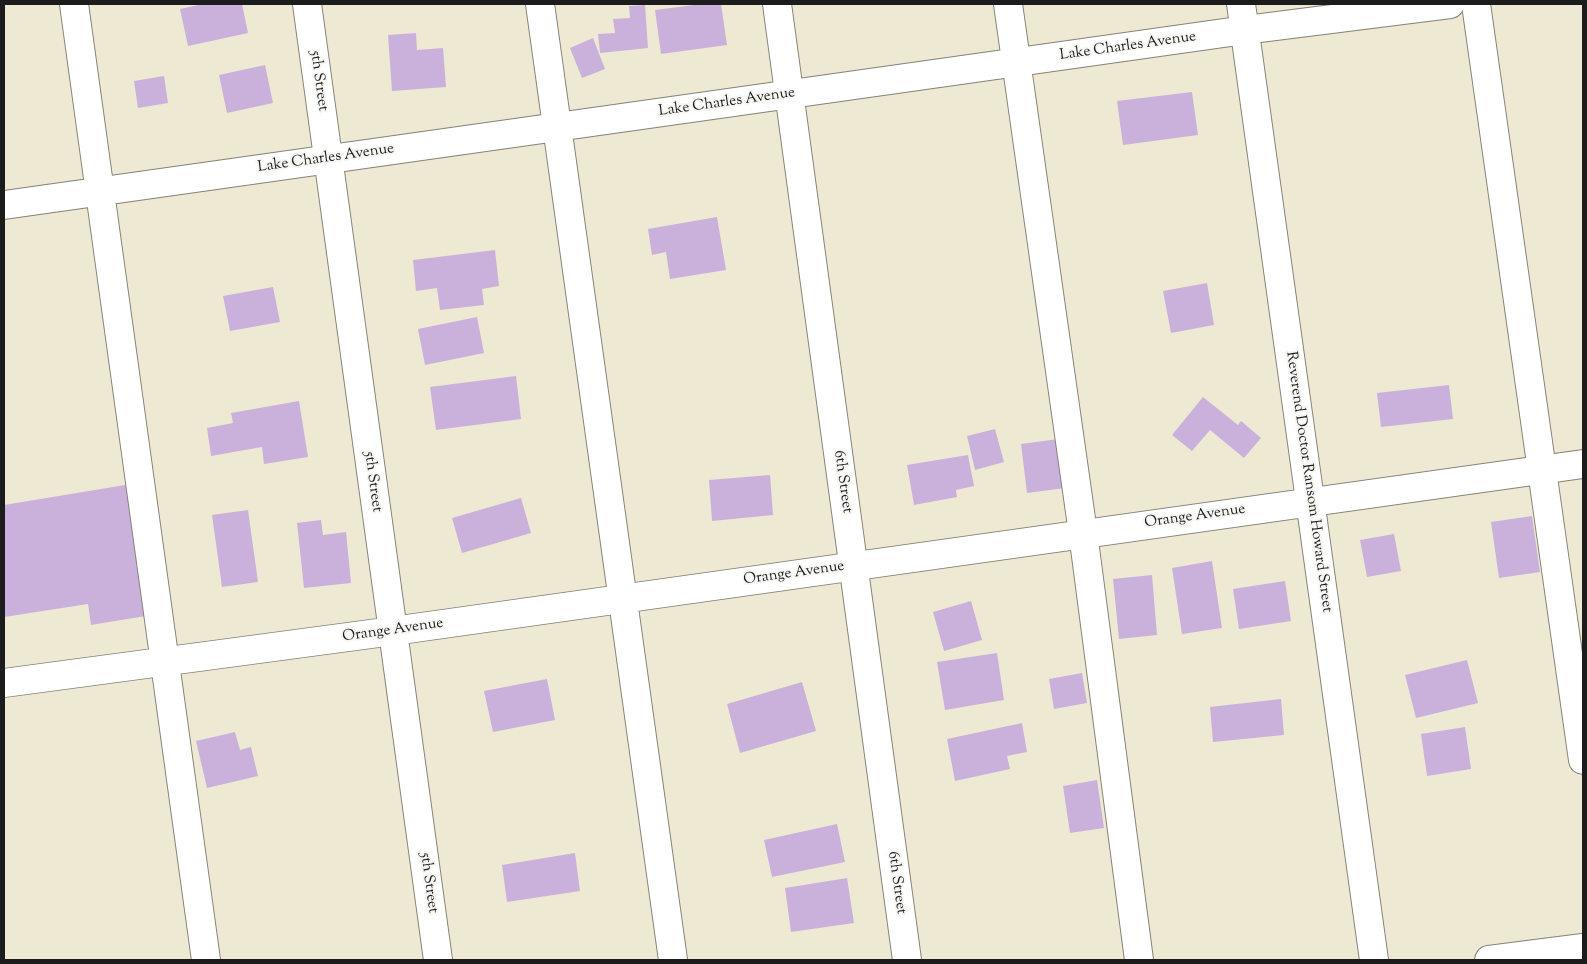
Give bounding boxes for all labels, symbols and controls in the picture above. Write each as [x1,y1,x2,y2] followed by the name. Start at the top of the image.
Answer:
[1059,29,1197,65] street label: Lake Charles Avenue
[305,50,331,112] street label: 5th Street
[658,85,796,121] street label: Lake Charles Avenue
[257,141,395,177] street label: Lake Charles Avenue
[1281,350,1335,614] street label: Reverend Doctor Ransom Howard Street
[829,449,855,515] street label: 6th Street
[359,451,385,513] street label: 5th Street
[1143,501,1247,533] street label: Orange Avenue
[742,558,846,590] street label: Orange Avenue
[341,615,445,647] street label: Orange Avenue
[883,850,909,916] street label: 6th Street
[415,852,441,914] street label: 5th Street

